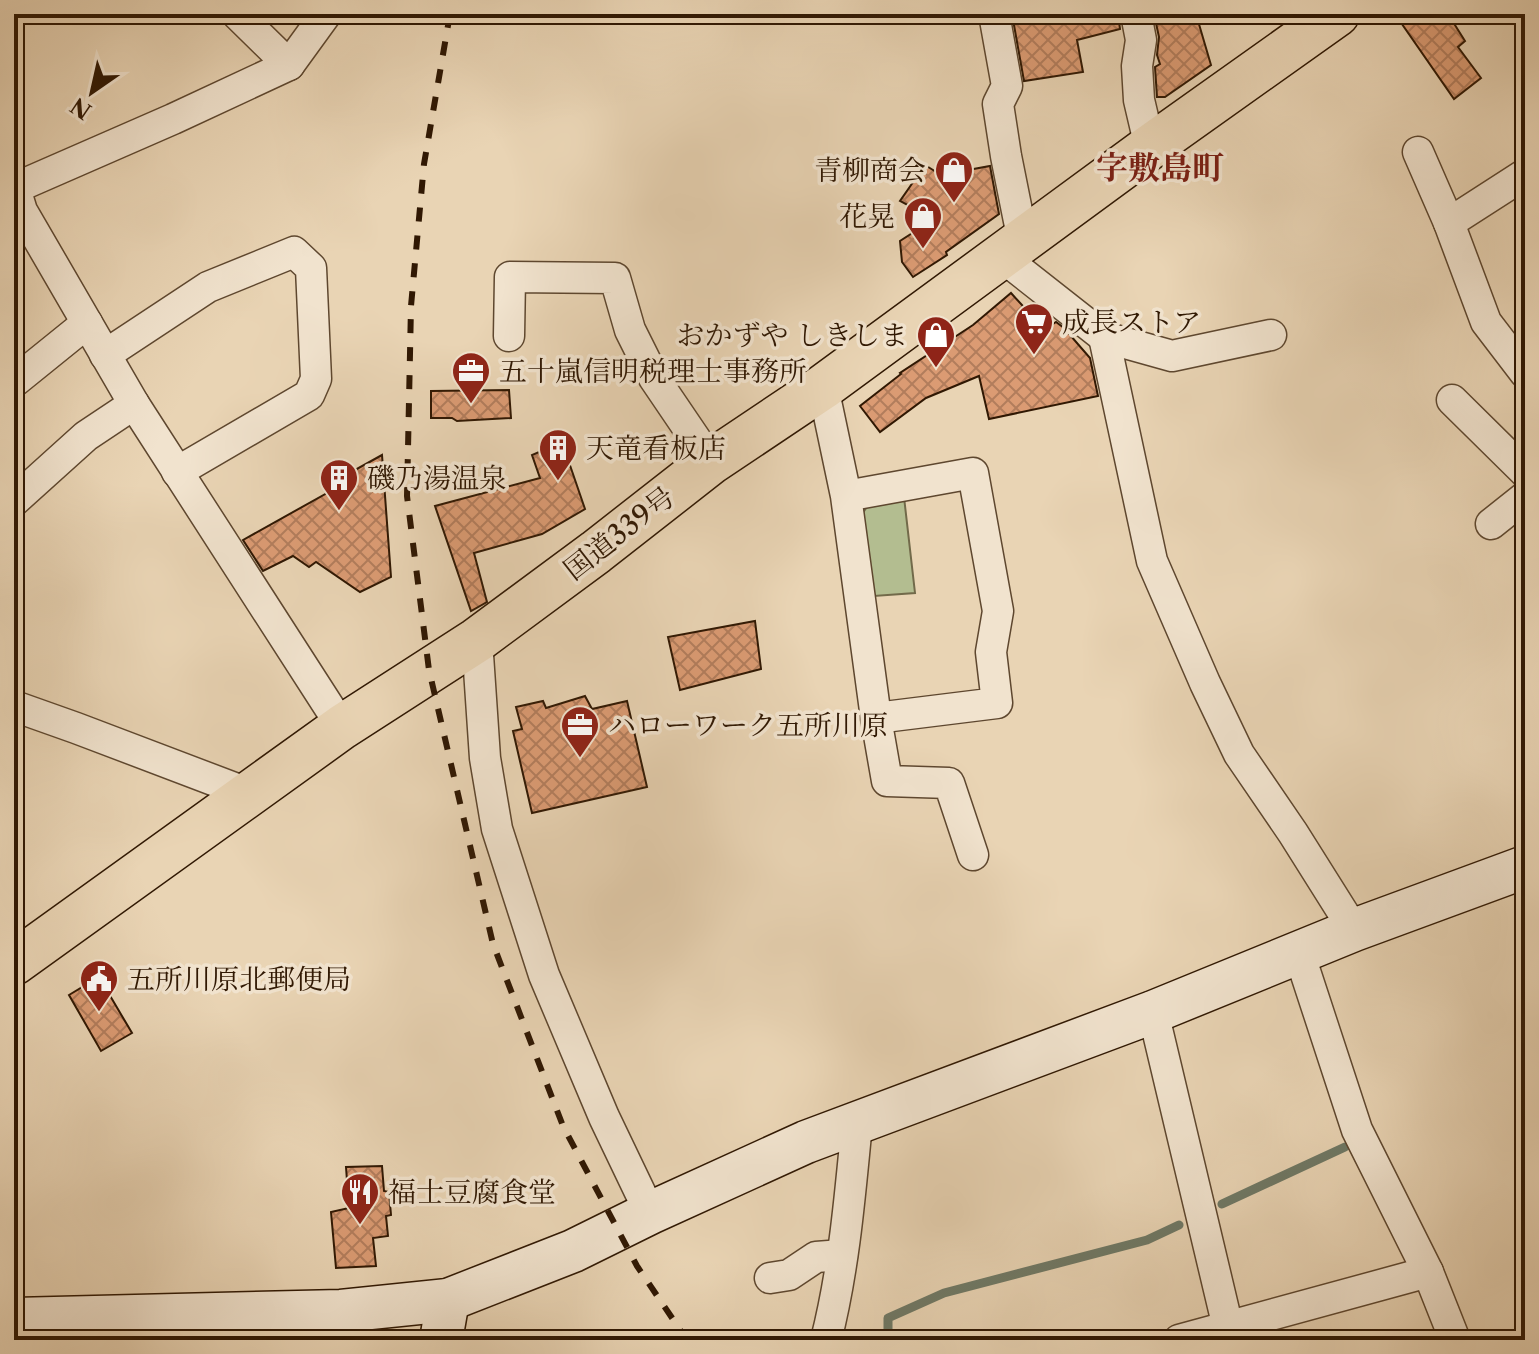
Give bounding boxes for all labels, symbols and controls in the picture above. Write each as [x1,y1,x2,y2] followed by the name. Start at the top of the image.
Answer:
[52,52,132,132] north arrow
[66,92,97,125] text: N
[1096,148,1224,187] district label: 字敷島町
[933,149,975,204] shop icon: 青柳商会
[814,153,926,187] place label: 青柳商会
[902,195,944,250] shop icon: 花晃
[839,199,895,233] place label: 花晃
[1013,301,1055,356] supermarket icon: 成長ストア
[1062,305,1201,339] place label: 成長ストア
[915,314,957,369] shop icon: おかずや しきしま
[677,318,908,352] place label: おかずや しきしま
[450,350,492,405] office icon: 五十嵐信明税理士事務所
[499,354,807,388] place label: 五十嵐信明税理士事務所
[537,427,579,482] building icon: 天竜看板店
[586,431,726,465] place label: 天竜看板店
[318,457,360,512] building icon: 磯乃湯温泉
[367,461,507,495] place label: 磯乃湯温泉
[557,479,681,587] street label: 国道339号
[559,704,601,759] office icon: ハローワーク五所川原
[608,708,888,742] place label: ハローワーク五所川原
[78,958,120,1013] public building icon: 五所川原北郵便局
[127,962,351,996] place label: 五所川原北郵便局
[339,1171,381,1226] restaurant icon: 福士豆腐食堂
[388,1175,556,1209] place label: 福士豆腐食堂

